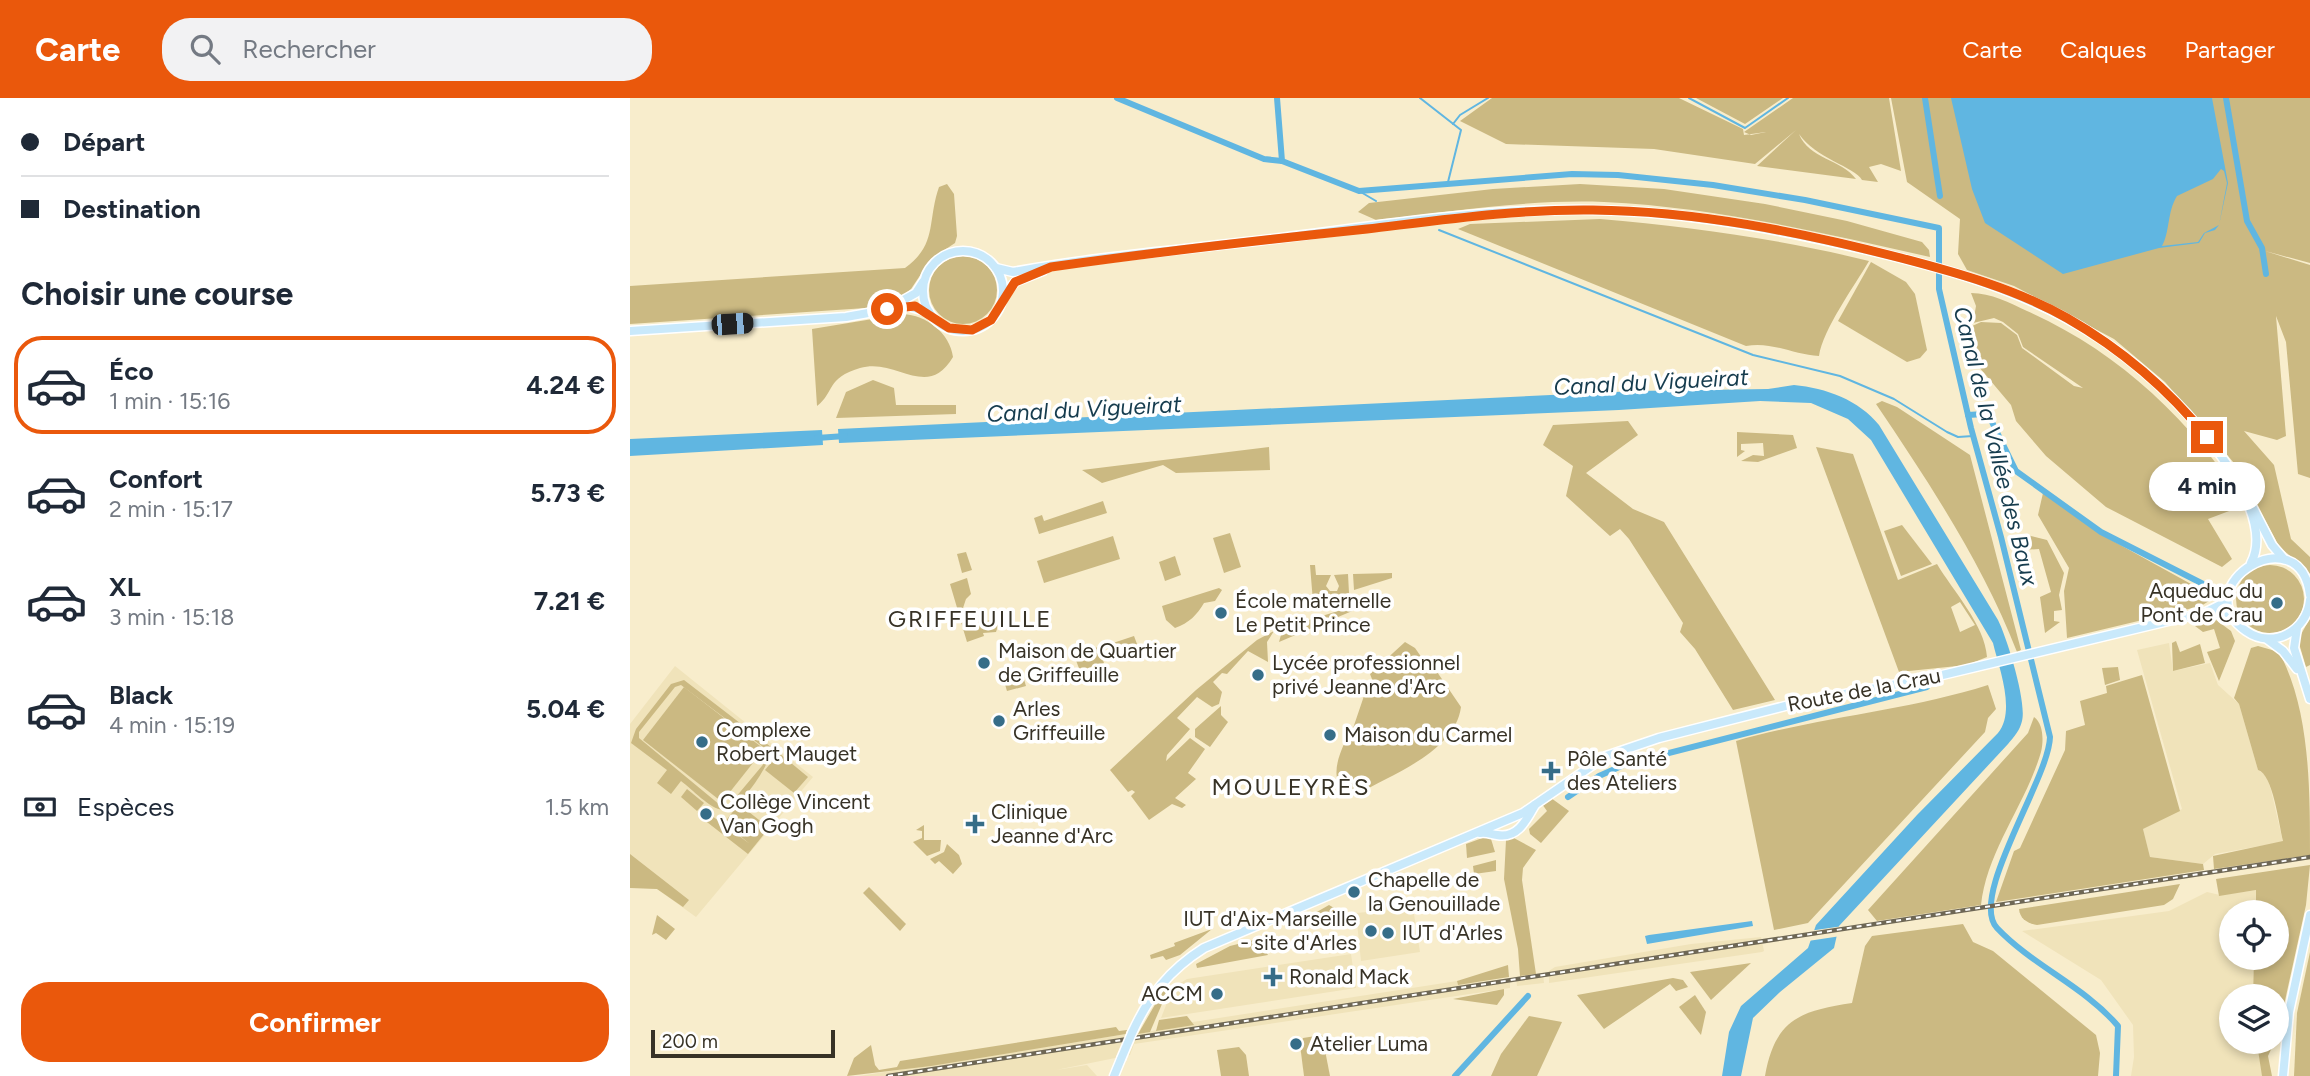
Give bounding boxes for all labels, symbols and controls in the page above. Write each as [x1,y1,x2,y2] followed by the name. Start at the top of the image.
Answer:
[162,18,652,81] search box
[35,30,120,69] text: Carte
[186,30,224,68] icon: search
[242,33,376,65] text: Rechercher
[1962,35,2022,64] text: Carte
[2060,35,2146,64] text: Calques
[2184,35,2275,64] text: Partager
[63,126,145,158] text: Départ
[63,193,201,225] text: Destination
[21,275,293,313] text: Choisir une course
[871,293,903,325] route start
[1948,303,2045,590] water label: Canal de la Vallée des Baux
[711,312,754,336] car
[25,354,88,417] icon: car
[109,355,154,387] text: Éco
[1553,363,1749,401] water label: Canal du Vigueirat
[526,369,605,401] text: 4.24 €
[109,387,230,415] text: 1 min · 15:16
[986,390,1182,428] water label: Canal du Vigueirat
[2191,421,2223,453] route end
[25,462,88,525] icon: car
[2149,462,2265,510] callout: 4 min
[109,463,203,495] text: Confort
[2177,472,2237,500] text: 4 min
[530,477,605,509] text: 5.73 €
[109,495,233,523] text: 2 min · 15:17
[25,570,88,633] icon: car
[109,571,141,603] text: XL
[2140,578,2263,627] place label: Aqueduc du Pont de Crau
[534,585,605,617] text: 7.21 €
[1235,588,1391,637] place label: École maternelle Le Petit Prince
[2269,595,2285,611] marker: Aqueduc du Pont de Crau
[109,603,234,631] text: 3 min · 15:18
[888,604,1052,633] district label: GRIFFEUILLE
[1213,605,1229,621] marker: École maternelle Le Petit Prince
[998,638,1176,687] place label: Maison de Quartier de Griffeuille
[1272,650,1460,699] place label: Lycée professionnel privé Jeanne d'Arc
[976,655,992,671] marker: Maison de Quartier de Griffeuille
[1785,662,1943,717] street label: Route de la Crau
[1250,667,1266,683] marker: Lycée professionnel privé Jeanne d'Arc
[25,678,88,741] icon: car
[109,679,173,711] text: Black
[526,693,605,725] text: 5.04 €
[1013,696,1105,745] place label: Arles Griffeuille
[109,711,235,739] text: 4 min · 15:19
[991,713,1007,729] marker: Arles Griffeuille
[716,717,857,766] place label: Complexe Robert Mauget
[1344,722,1512,747] place label: Maison du Carmel
[1322,727,1338,743] marker: Maison du Carmel
[694,734,710,750] marker: Complexe Robert Mauget
[1567,746,1677,795] place label: Pôle Santé des Ateliers
[1541,761,1561,781] marker: Pôle Santé des Ateliers
[1211,772,1371,801] district label: MOULEYRÈS
[21,788,59,826] icon: cash
[720,789,871,838] place label: Collège Vincent Van Gogh
[77,791,174,823] text: Espèces
[545,793,609,821] text: 1.5 km
[991,799,1113,848] place label: Clinique Jeanne d'Arc
[698,806,714,822] marker: Collège Vincent Van Gogh
[965,814,985,834] marker: Clinique Jeanne d'Arc
[1368,867,1500,916] place label: Chapelle de la Genouillade
[1346,884,1362,900] marker: Chapelle de la Genouillade
[2219,900,2289,1054] map controls
[2219,900,2289,970] button: locate
[1183,906,1357,955] place label: IUT d'Aix-Marseille - site d'Arles
[1402,920,1503,945] place label: IUT d'Arles
[1363,923,1379,939] marker: IUT d'Aix-Marseille - site d'Arles
[1380,925,1396,941] marker: IUT d'Arles
[1289,964,1410,989] place label: Ronald Mack
[1263,967,1283,987] marker: Ronald Mack
[1141,981,1203,1006] place label: ACCM
[21,982,609,1062] button: Confirmer
[2219,984,2289,1054] button: layers
[1209,986,1225,1002] marker: ACCM
[651,1027,835,1059] scale bar
[662,1030,718,1053] text: 200 m
[1310,1031,1428,1056] place label: Atelier Luma
[1288,1036,1304,1052] marker: Atelier Luma

